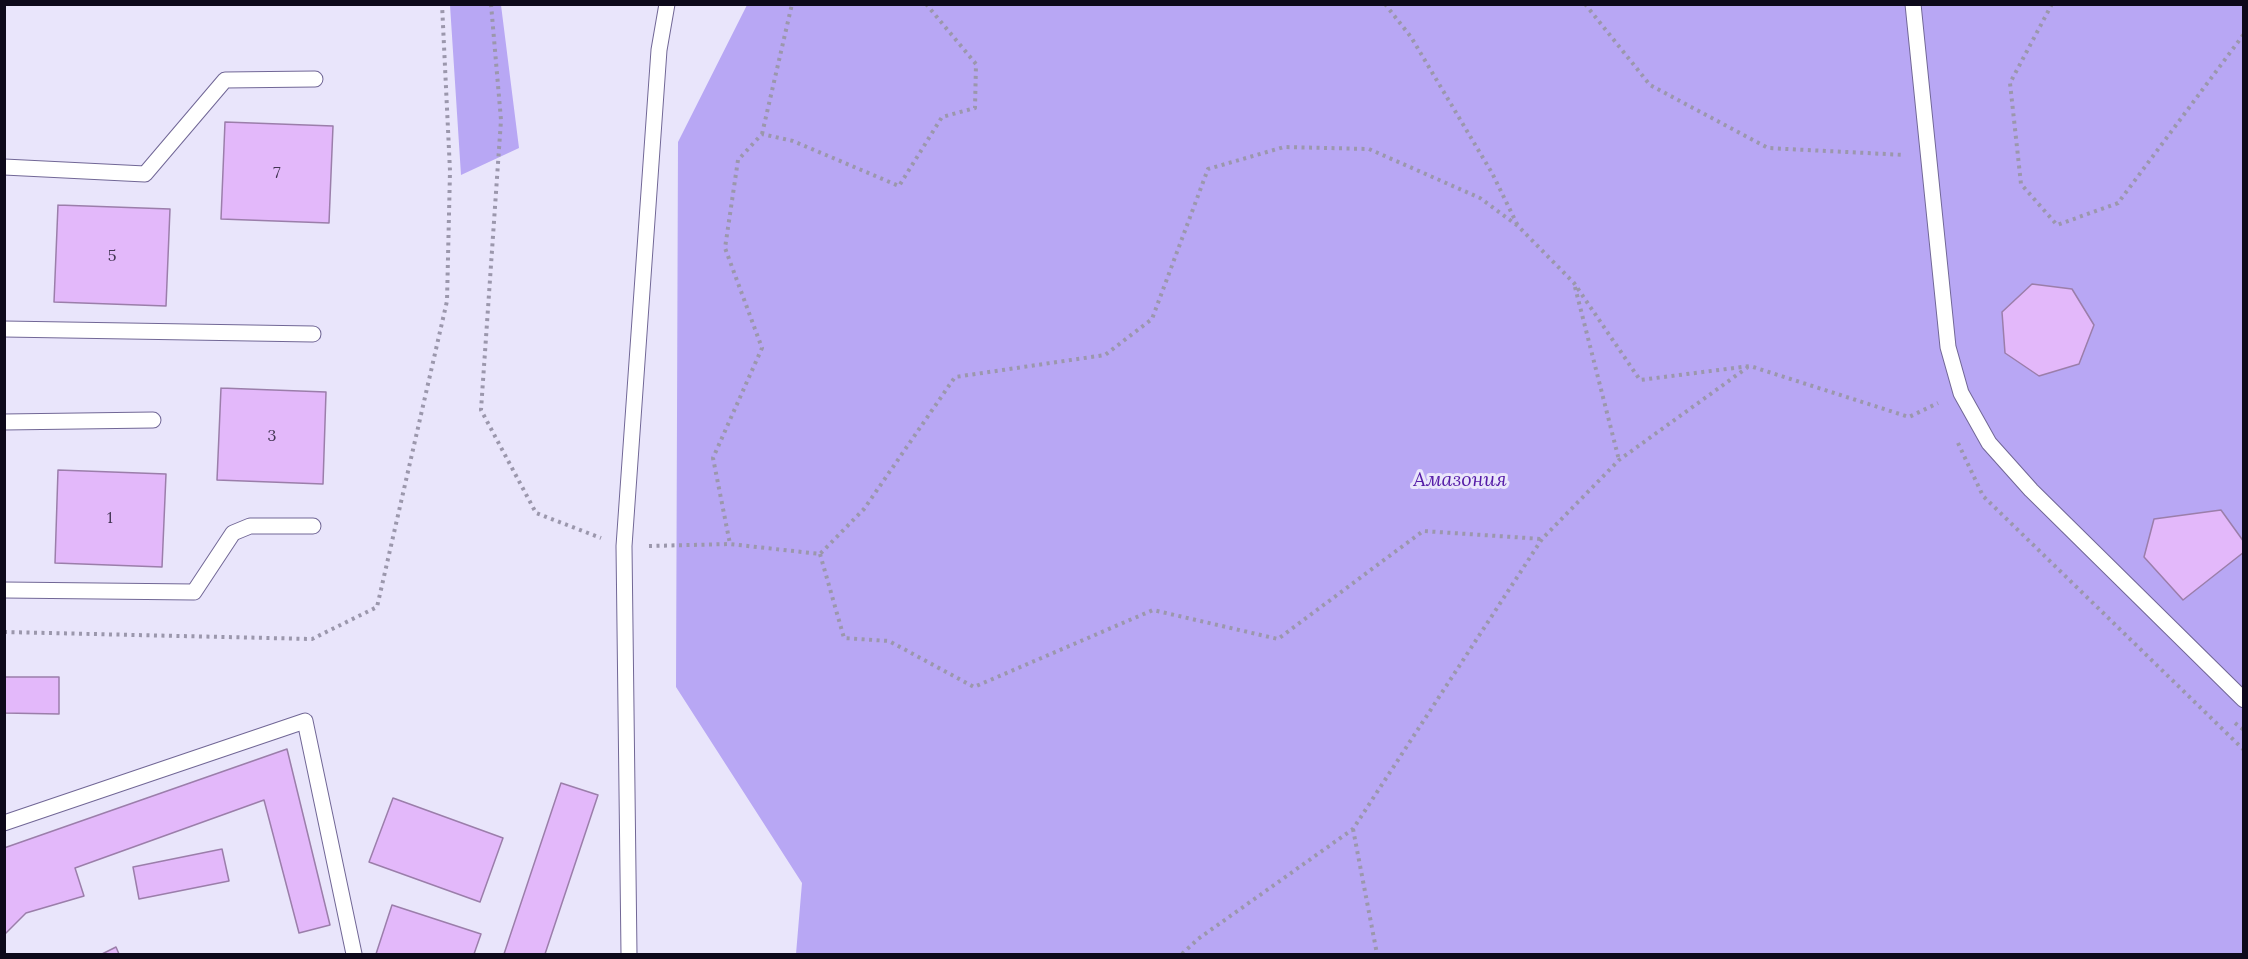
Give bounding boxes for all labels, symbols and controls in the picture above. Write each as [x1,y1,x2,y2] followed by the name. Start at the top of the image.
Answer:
[273,163,281,183] house number: 7
[108,246,116,266] house number: 5
[268,426,276,446] house number: 3
[1413,468,1507,492] park label: Амазония
[107,508,113,528] house number: 1

